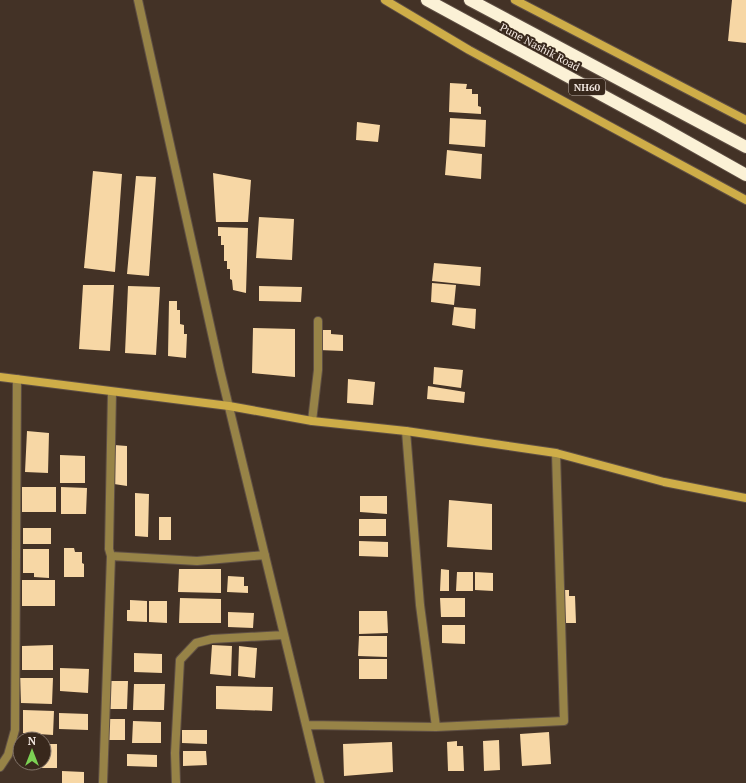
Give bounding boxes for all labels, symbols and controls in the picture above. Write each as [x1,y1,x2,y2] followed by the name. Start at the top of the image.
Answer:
[498,20,582,74] street label: Pune Nashik Road
[569,79,605,95] road number: NH60
[12,731,52,771] north arrow
[28,734,37,748] text: N

